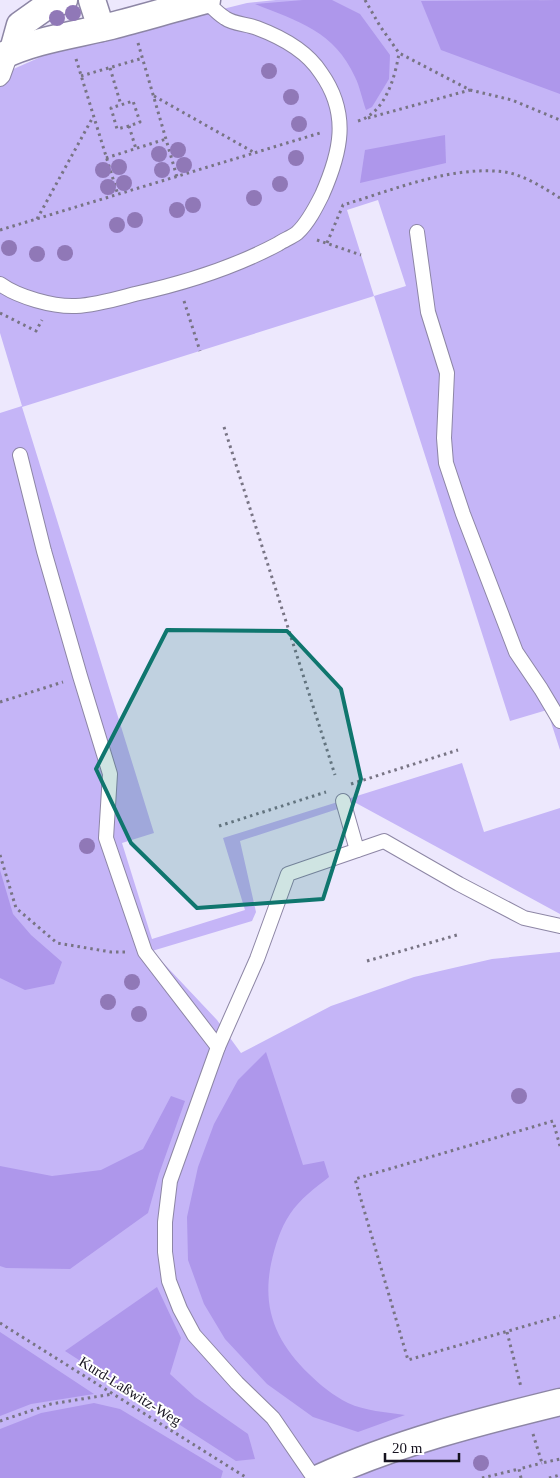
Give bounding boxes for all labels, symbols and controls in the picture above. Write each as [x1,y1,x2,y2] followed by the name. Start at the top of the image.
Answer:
[76,1353,184,1429] street label: Kurd-Laßwitz-Weg
[385,1430,459,1462] scale bar
[392,1440,423,1456] text: 20 m

